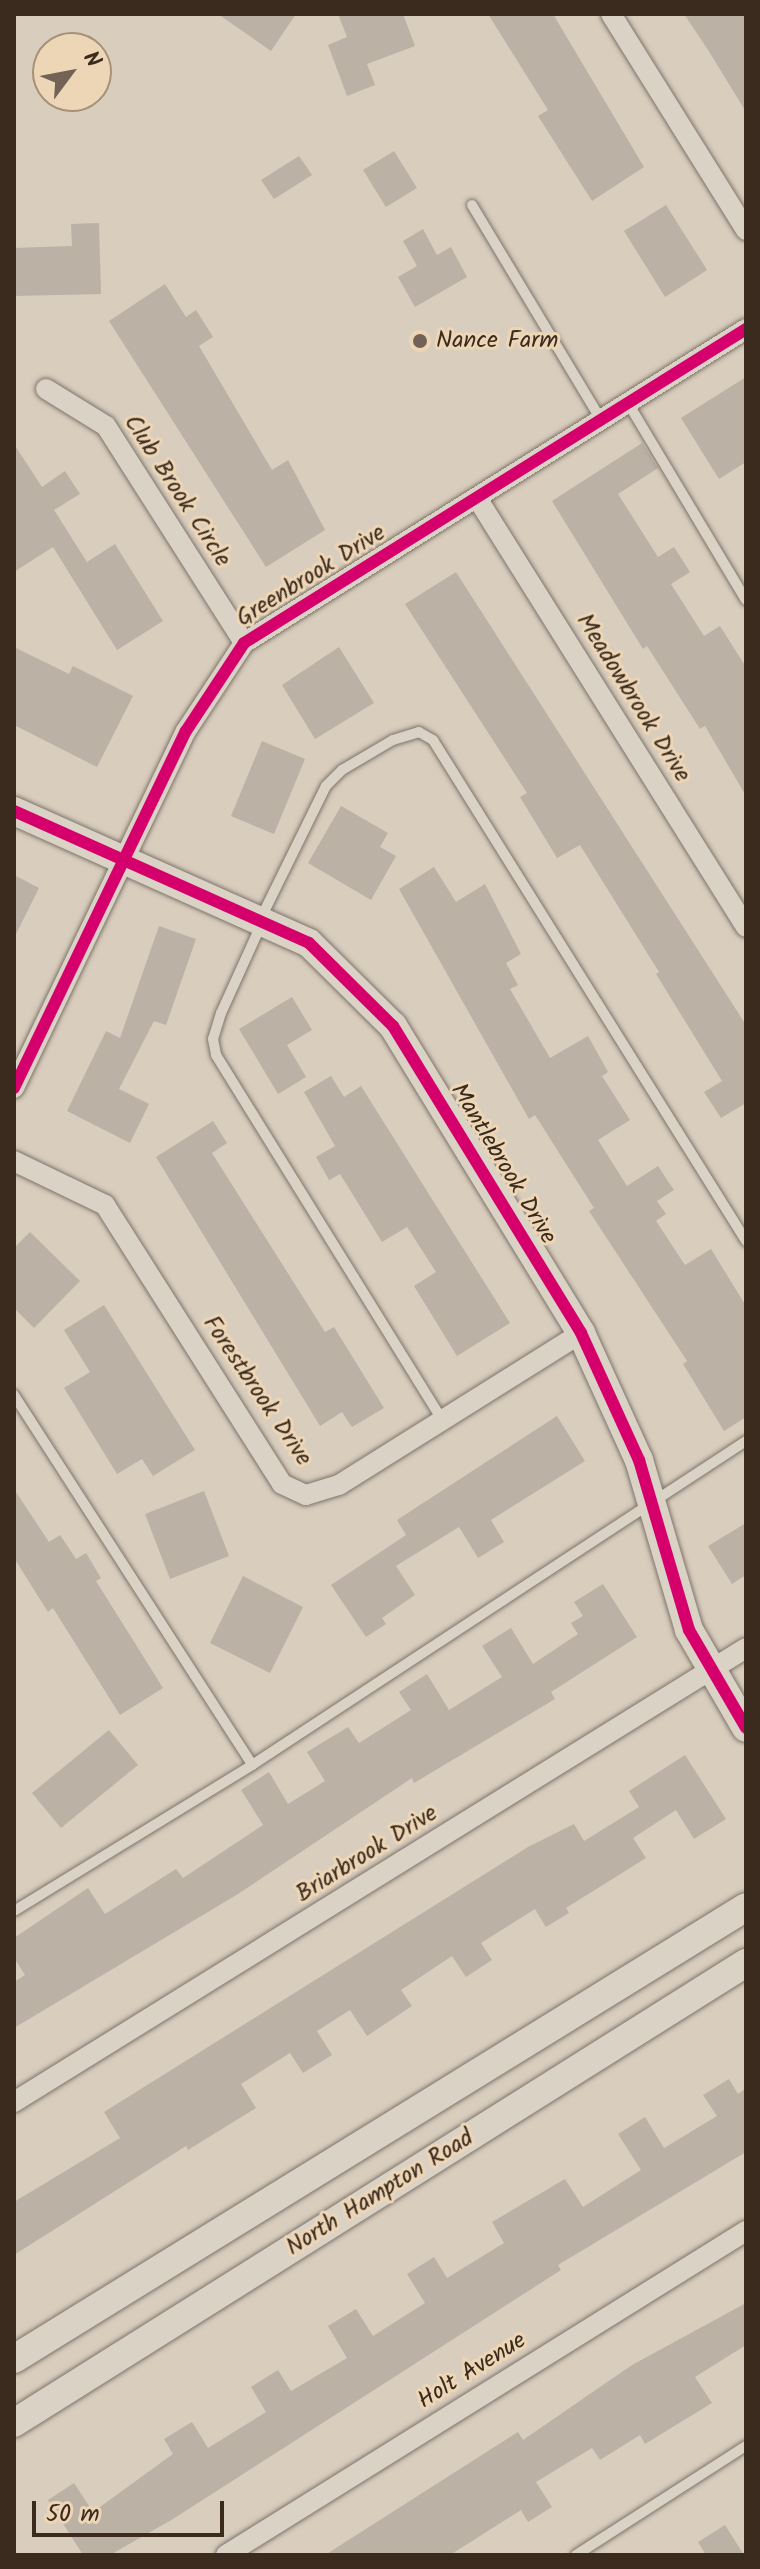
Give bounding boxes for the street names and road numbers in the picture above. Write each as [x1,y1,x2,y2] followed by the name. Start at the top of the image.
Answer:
[117,410,237,572] street label: Club Brook Circle
[231,519,391,633] street label: Greenbrook Drive
[570,608,696,788] street label: Meadowbrook Drive
[444,1079,562,1249] street label: Mantlebrook Drive
[196,1310,318,1472] street label: Forestbrook Drive
[291,1799,443,1909] street label: Briarbrook Drive
[281,2124,479,2262] street label: North Hampton Road
[412,2326,532,2416] street label: Holt Avenue

